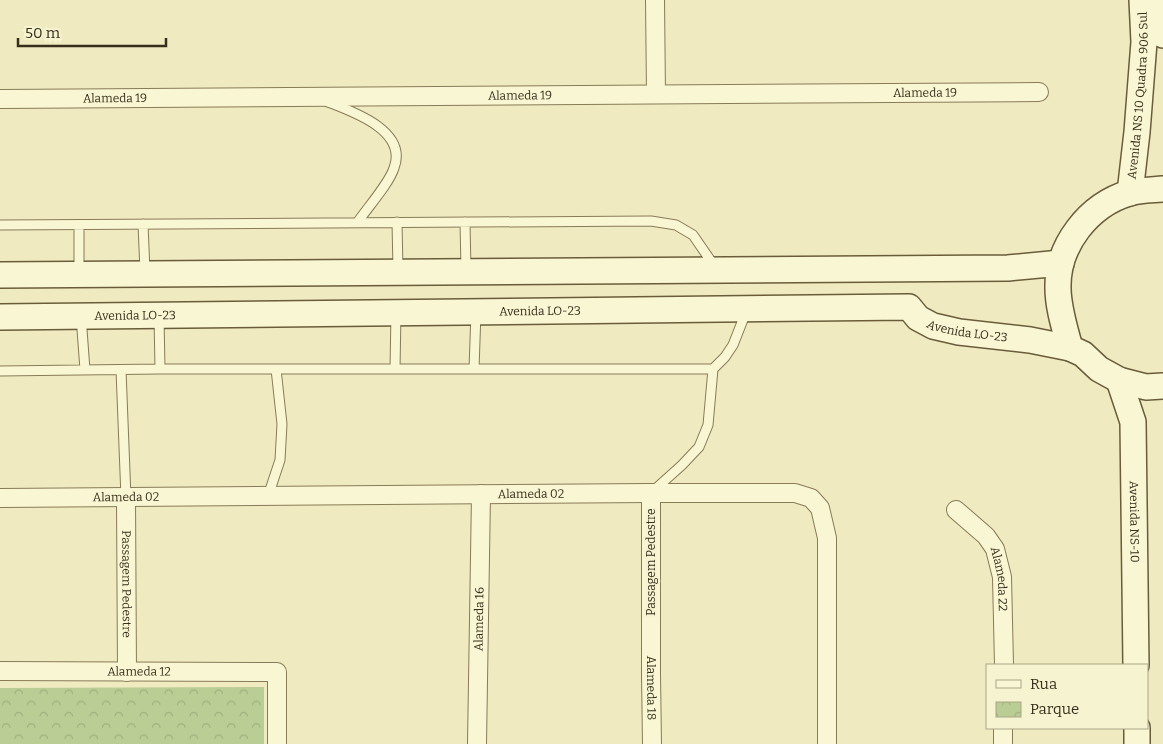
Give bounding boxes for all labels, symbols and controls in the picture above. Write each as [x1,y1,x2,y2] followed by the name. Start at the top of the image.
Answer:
[1125,11,1151,180] street label: Avenida NS 10 Quadra 906 Sul
[18,15,165,47] scale bar
[25,24,61,42] text: 50 m
[893,86,957,100] street label: Alameda 19
[488,88,552,103] street label: Alameda 19
[83,91,147,105] street label: Alameda 19
[499,304,581,319] street label: Avenida LO-23
[94,308,176,323] street label: Avenida LO-23
[924,317,1008,344] street label: Avenida LO-23
[1127,481,1142,563] street label: Avenida NS-10
[498,487,564,501] street label: Alameda 02
[93,490,159,504] street label: Alameda 02
[644,508,658,616] street label: Passagem Pedestre
[119,530,134,638] street label: Passagem Pedestre
[988,545,1010,611] street label: Alameda 22
[471,587,487,651] street label: Alameda 16
[644,656,659,720] street label: Alameda 18
[107,664,171,679] street label: Alameda 12
[986,664,1148,729] legend
[1030,675,1057,693] text: Rua
[1030,700,1079,718] text: Parque

